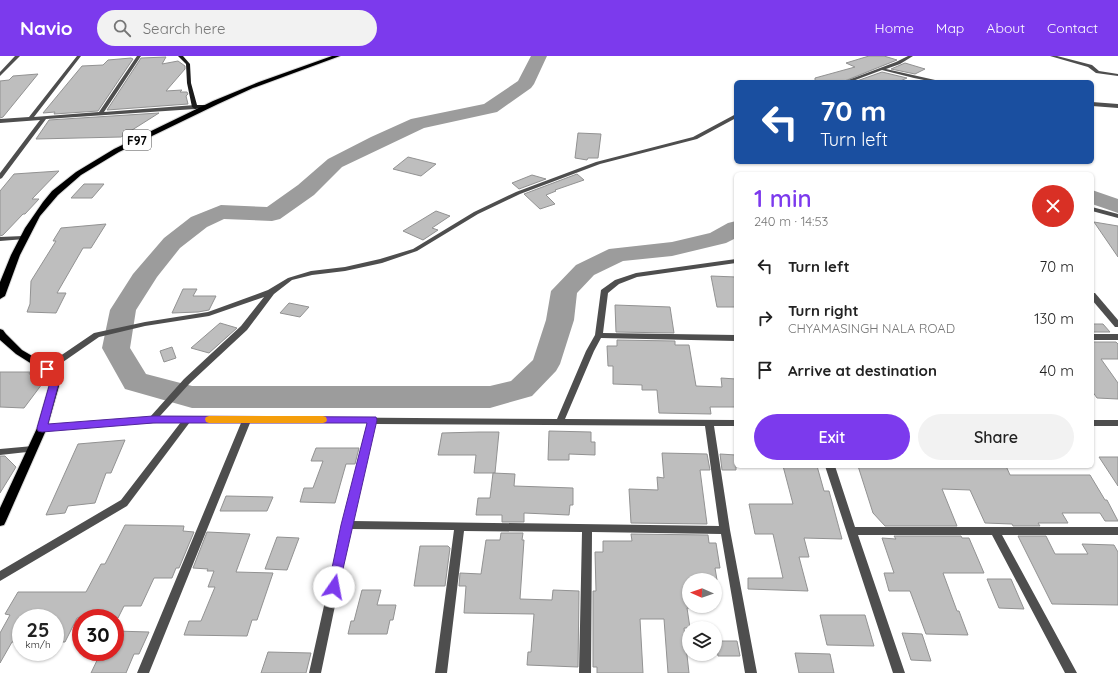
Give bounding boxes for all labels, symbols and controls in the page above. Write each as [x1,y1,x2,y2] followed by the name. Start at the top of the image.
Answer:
[97,10,377,46] search box
[20,16,73,40] text: Navio
[111,17,133,39] icon: search
[143,19,226,38] text: Search here
[875,19,914,37] text: Home
[936,19,964,37] text: Map
[986,19,1025,37] text: About
[1047,19,1098,37] text: Contact
[820,93,886,128] text: 70 m
[754,96,806,148] icon: left
[820,128,888,151] text: Turn left
[123,130,151,150] road number: F97
[754,183,812,213] text: 1 min
[1032,185,1074,227] button: close
[754,213,828,229] text: 240 m · 14:53
[754,255,776,277] icon: left
[788,257,850,276] text: Turn left
[1040,257,1074,276] text: 70 m
[788,301,859,320] text: Turn right
[754,307,776,329] icon: right
[1034,309,1074,328] text: 130 m
[788,320,955,336] text: CHYAMASINGH NALA ROAD
[30,352,64,386] pin
[36,358,58,380] icon: arrive
[754,359,776,381] icon: arrive
[788,361,937,380] text: Arrive at destination
[1039,361,1074,380] text: 40 m
[754,414,910,460] button: Exit
[918,414,1074,460] button: Share
[313,566,355,608] position arrow
[682,573,722,613] north arrow
[682,573,722,661] map controls
[72,609,124,661] speed limit sign: 30
[27,617,49,642] text: 25
[682,621,722,661] button: layers
[25,638,51,651] text: km/h

